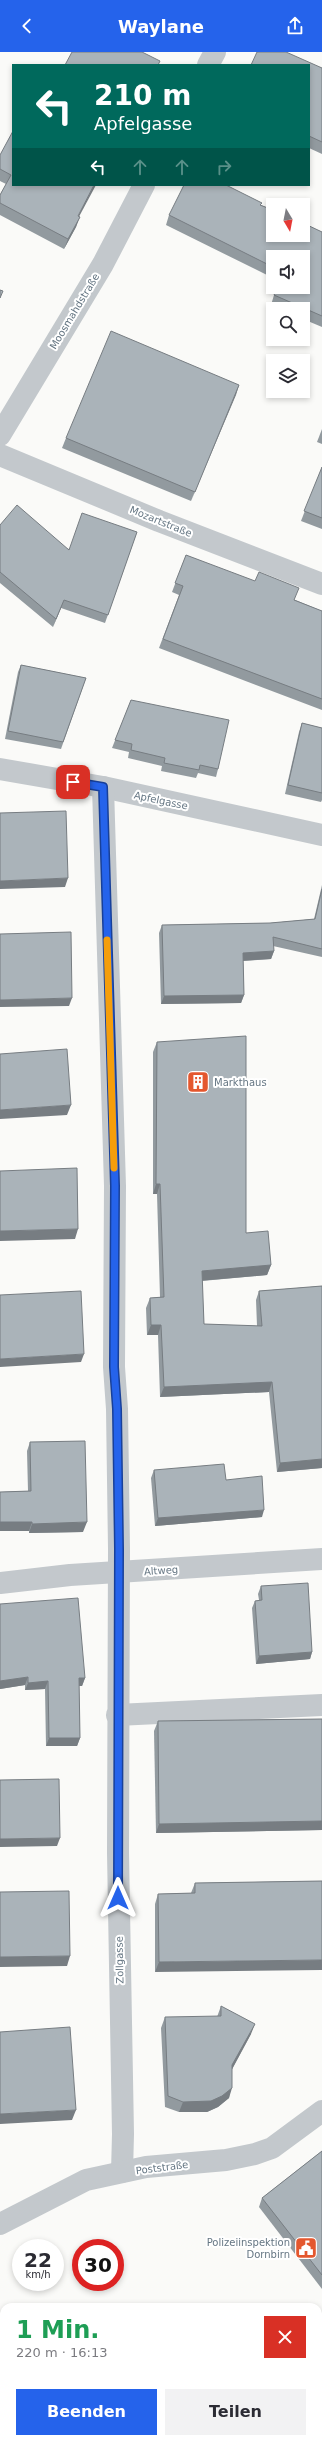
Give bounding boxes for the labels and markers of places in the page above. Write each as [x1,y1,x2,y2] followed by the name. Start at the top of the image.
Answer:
[56,765,90,799] pin
[185,1069,211,1095] building icon: Markthaus
[214,1077,267,1088] place label: Markthaus
[293,2235,319,2261] public building icon: Polizeiinspektion Dornbirn
[207,2237,290,2260] place label: Polizeiinspektion Dornbirn

